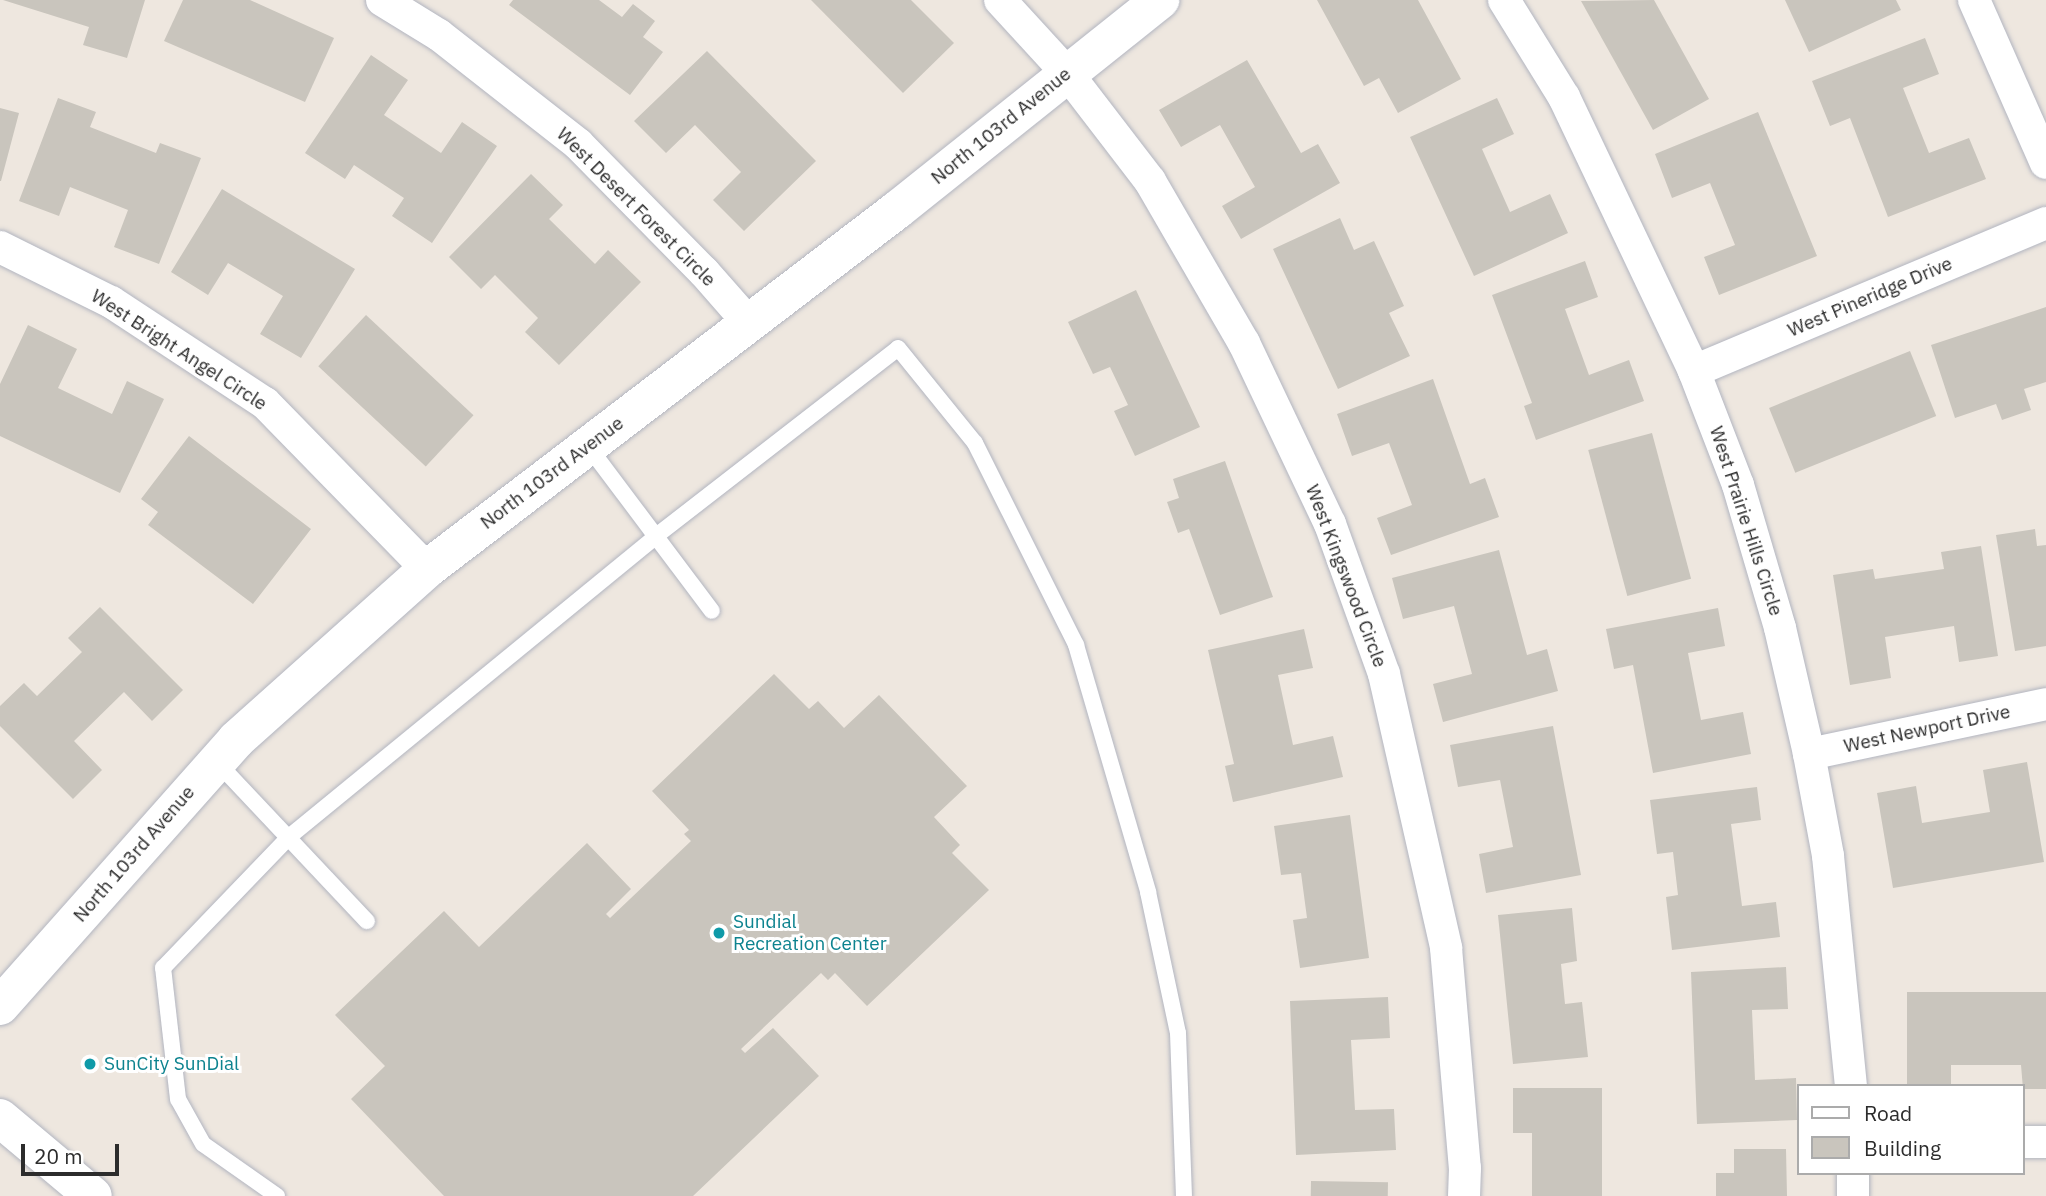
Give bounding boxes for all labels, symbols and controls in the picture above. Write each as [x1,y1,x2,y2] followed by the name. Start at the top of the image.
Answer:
[927,63,1075,189] street label: North 103rd Avenue
[552,123,720,291] street label: West Desert Forest Circle
[1784,252,1956,342] street label: West Pineridge Drive
[87,285,271,415] street label: West Bright Angel Circle
[476,412,628,534] street label: North 103rd Avenue
[1705,423,1787,619] street label: West Prairie Hills Circle
[1301,481,1391,671] street label: West Kingswood Circle
[1842,700,2012,758] street label: West Newport Drive
[69,781,199,927] street label: North 103rd Avenue
[733,911,887,955] place label: Sundial Recreation Center
[711,925,727,941] marker: Sundial Recreation Center
[104,1053,239,1075] place label: SunCity SunDial
[82,1056,98,1072] marker: SunCity SunDial
[1798,1084,2025,1175] legend
[1864,1099,1912,1127] text: Road
[24,1130,122,1174] scale bar
[1864,1134,1941,1162] text: Building
[34,1142,83,1170] text: 20 m

